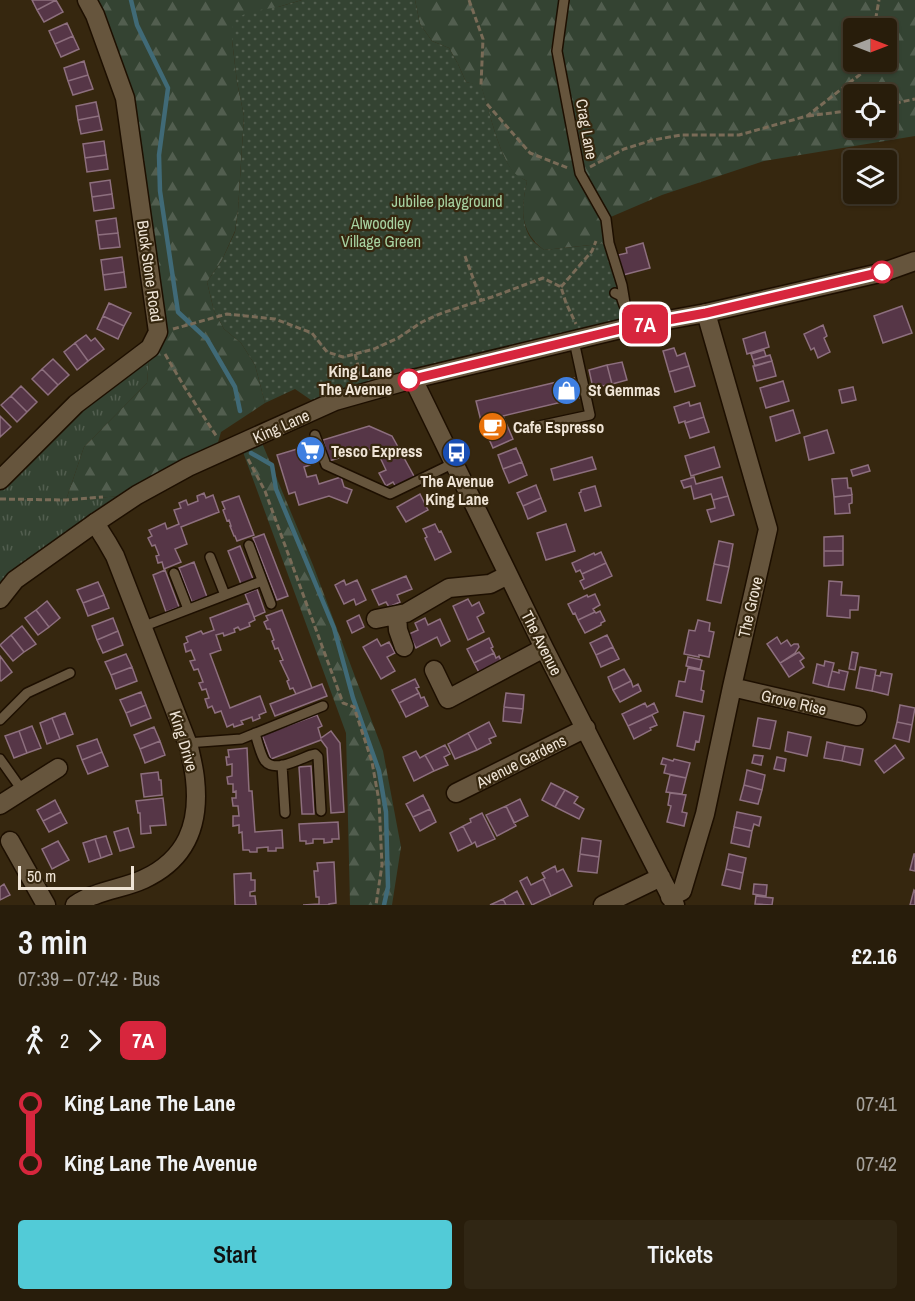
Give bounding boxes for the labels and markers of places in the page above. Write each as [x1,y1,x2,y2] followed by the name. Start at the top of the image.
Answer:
[871,261,893,283] unlabelled marker
[319,360,392,400] place label: King Lane The Avenue
[398,369,420,391] marker: King Lane The Avenue
[551,374,583,406] shop icon: St Gemmas
[588,379,660,401] place label: St Gemmas
[476,411,508,443] cafe icon: Cafe Espresso
[513,416,604,438] place label: Cafe Espresso
[294,435,326,467] supermarket icon: Tesco Express
[441,437,473,469] bus stop icon: The Avenue King Lane
[331,440,423,462] place label: Tesco Express
[420,470,494,510] place label: The Avenue King Lane

